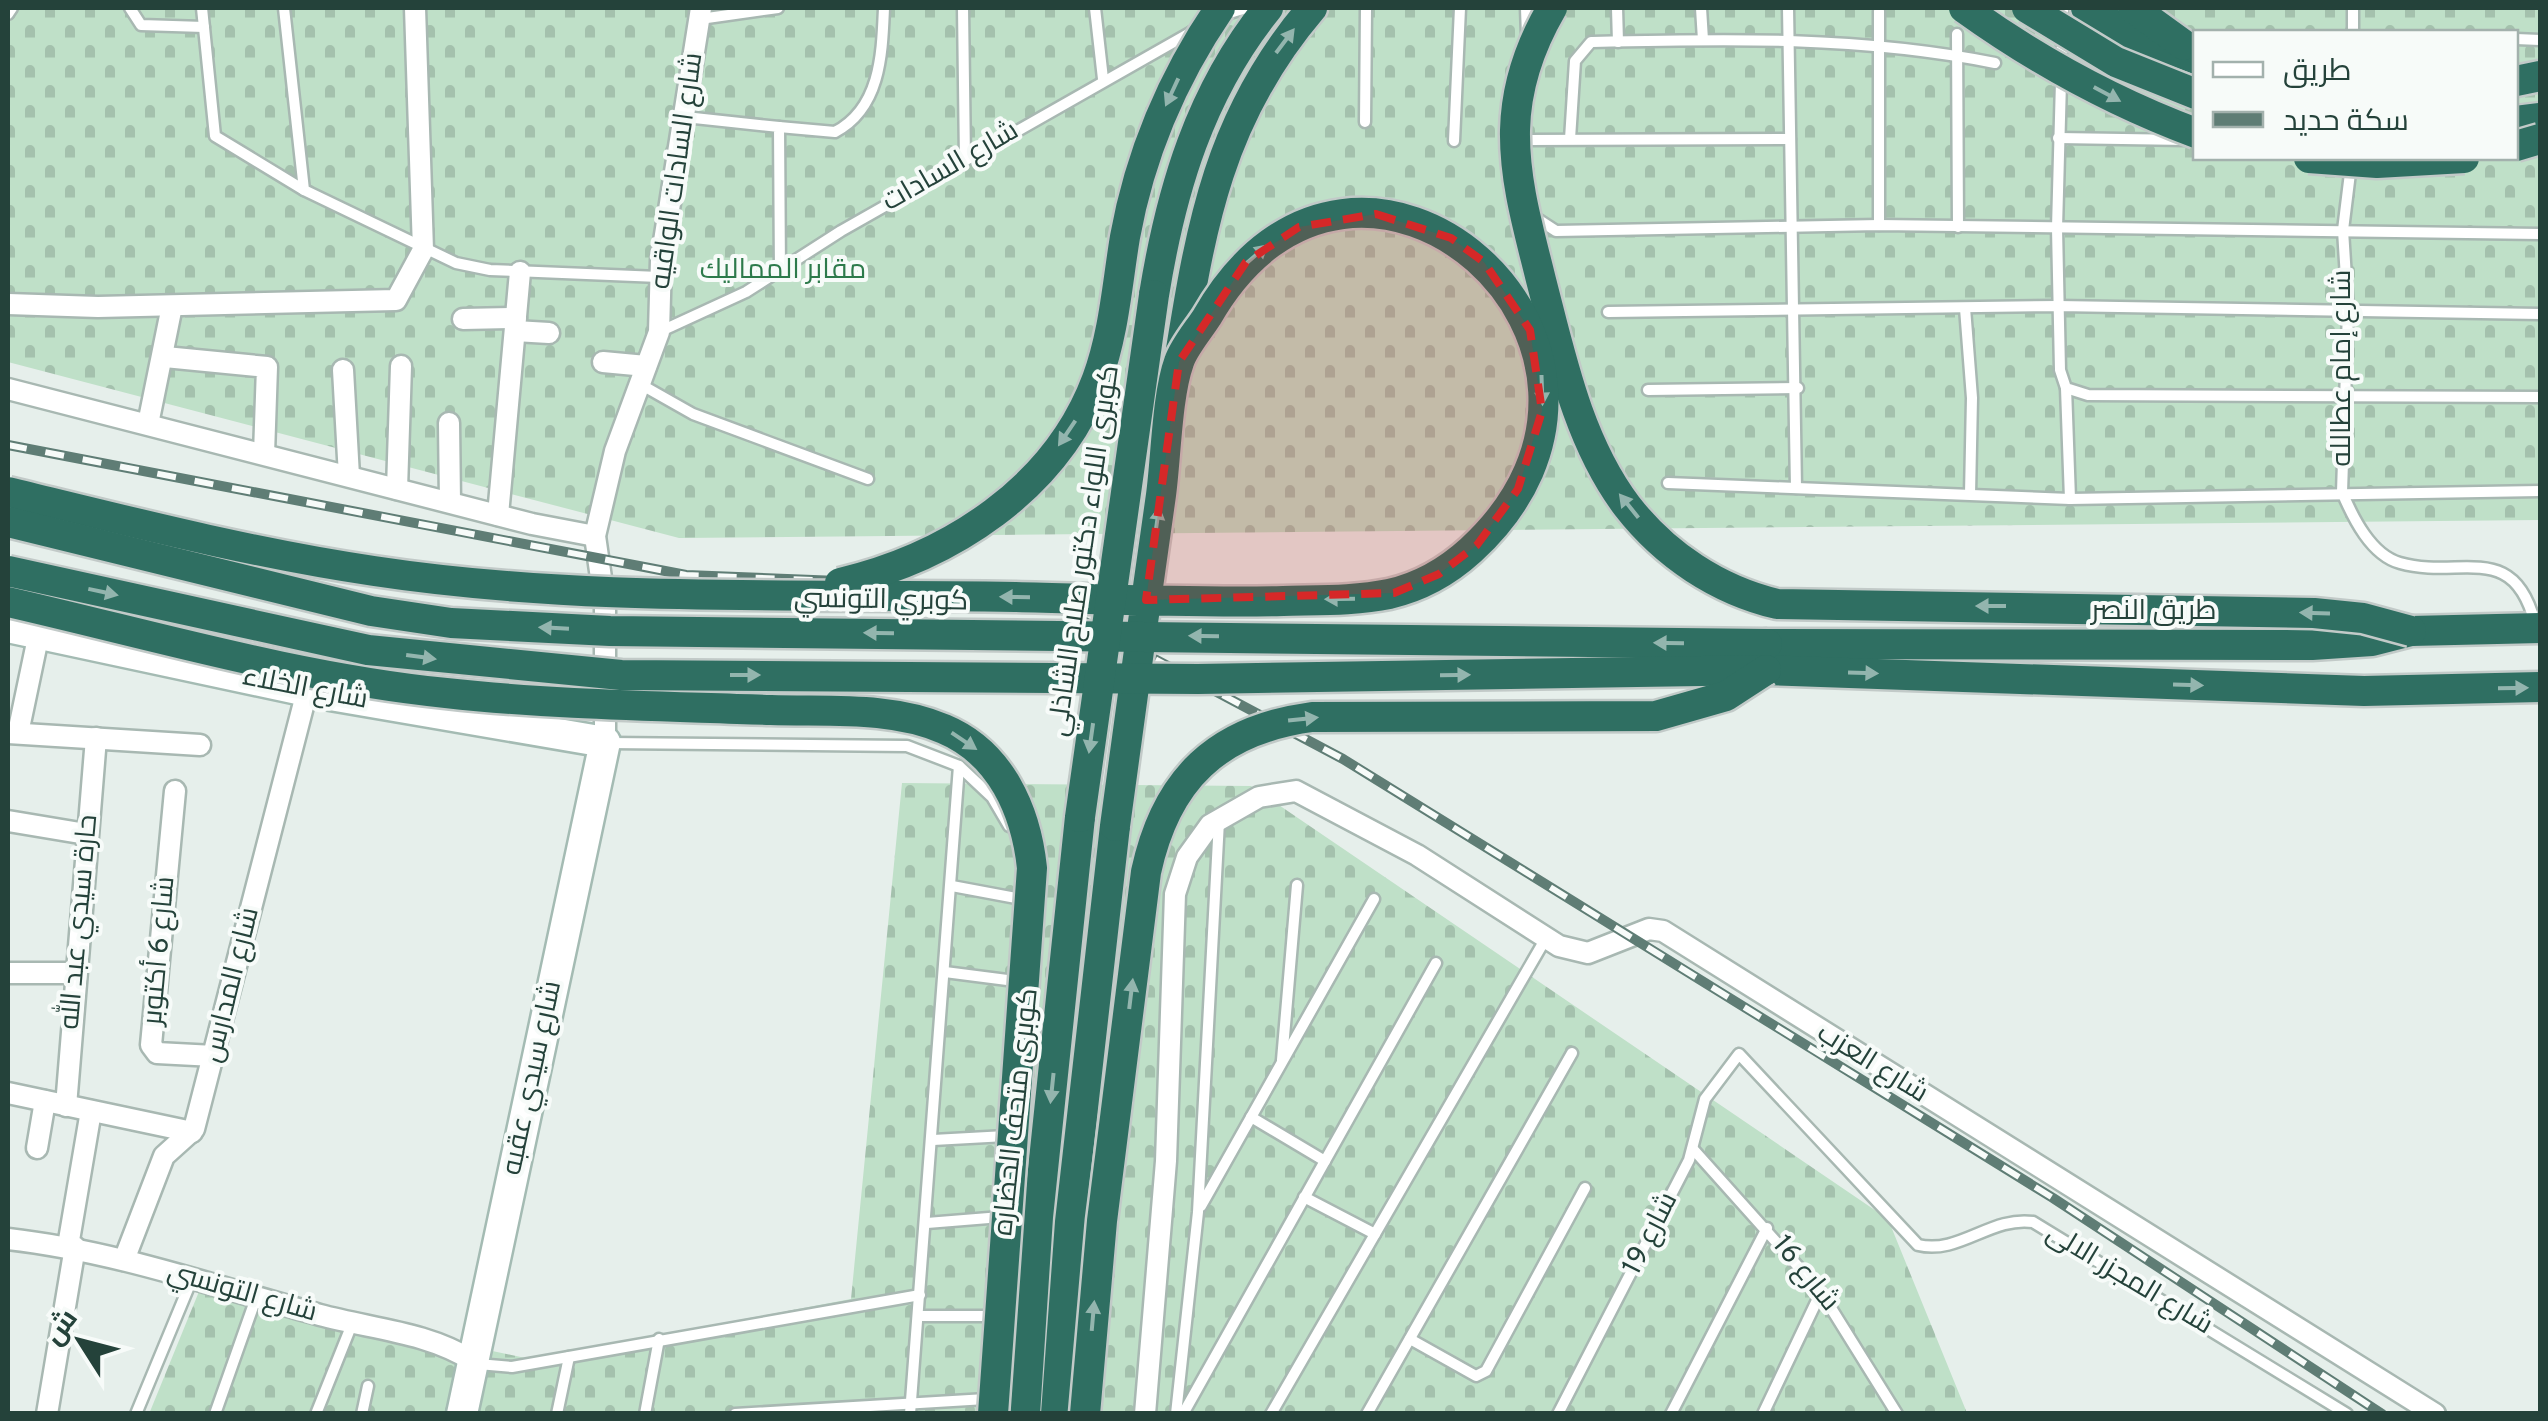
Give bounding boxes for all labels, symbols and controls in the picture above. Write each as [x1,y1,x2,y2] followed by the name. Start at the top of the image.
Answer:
[1275,28,1295,54] one-way arrow
[2193,30,2518,160] legend
[644,50,712,292] street label: شارع السادات الواقيه
[2283,54,2352,91] text: طريق
[1163,78,1180,107] one-way arrow
[2092,85,2121,102] one-way arrow
[2283,104,2409,141] text: سكة حديد
[876,114,1026,220] street label: شارع السادات
[1243,244,1268,266] one-way arrow
[700,253,866,289] park label: مقابر المماليك
[2325,270,2361,466] street label: شارع إمام عطالله
[1041,363,1130,739] street label: كوبرى اللواء دكتور صلاح الشاذلي
[1534,374,1550,406] one-way arrow
[1058,419,1076,446] one-way arrow
[1619,494,1640,519] one-way arrow
[1149,505,1165,537] one-way arrow
[793,581,969,622] street label: كوبري التونسي
[88,585,119,600] one-way arrow
[998,589,1030,605] one-way arrow
[1323,591,1355,607] one-way arrow
[2089,594,2217,630] street label: طريق النصر
[1974,598,2006,614] one-way arrow
[2299,605,2331,621] one-way arrow
[538,620,570,636] one-way arrow
[863,625,895,641] one-way arrow
[1188,628,1220,644] one-way arrow
[1653,634,1685,650] one-way arrow
[406,649,437,665] one-way arrow
[239,659,371,719] street label: شارع الخلاء
[1440,666,1472,682] one-way arrow
[1848,666,1880,682] one-way arrow
[730,667,762,683] one-way arrow
[2173,677,2205,693] one-way arrow
[2497,680,2529,696] one-way arrow
[1287,711,1319,727] one-way arrow
[1083,723,1099,754] one-way arrow
[951,731,977,750] one-way arrow
[50,813,108,1031] street label: حارة سيدي عبد الله
[133,875,184,1029] street label: شارع 6 أكتوبر
[195,904,269,1066] street label: شارع المدارس
[1123,977,1139,1009] one-way arrow
[495,978,572,1179] street label: شارع سيدي عقبه
[986,987,1048,1237] street label: كوبرى متحف الحضاره
[1810,1016,1934,1112] street label: شارع العزب
[1043,1073,1059,1105] one-way arrow
[1615,1187,1687,1281] street label: شارع 19
[2039,1216,2219,1344] street label: شارع المجزر الالى
[1763,1228,1847,1320] street label: شارع 16
[163,1254,321,1332] street label: شارع التونسي
[30,1291,130,1391] north arrow
[1086,1300,1102,1332] one-way arrow
[37,1303,87,1353] text: ش

